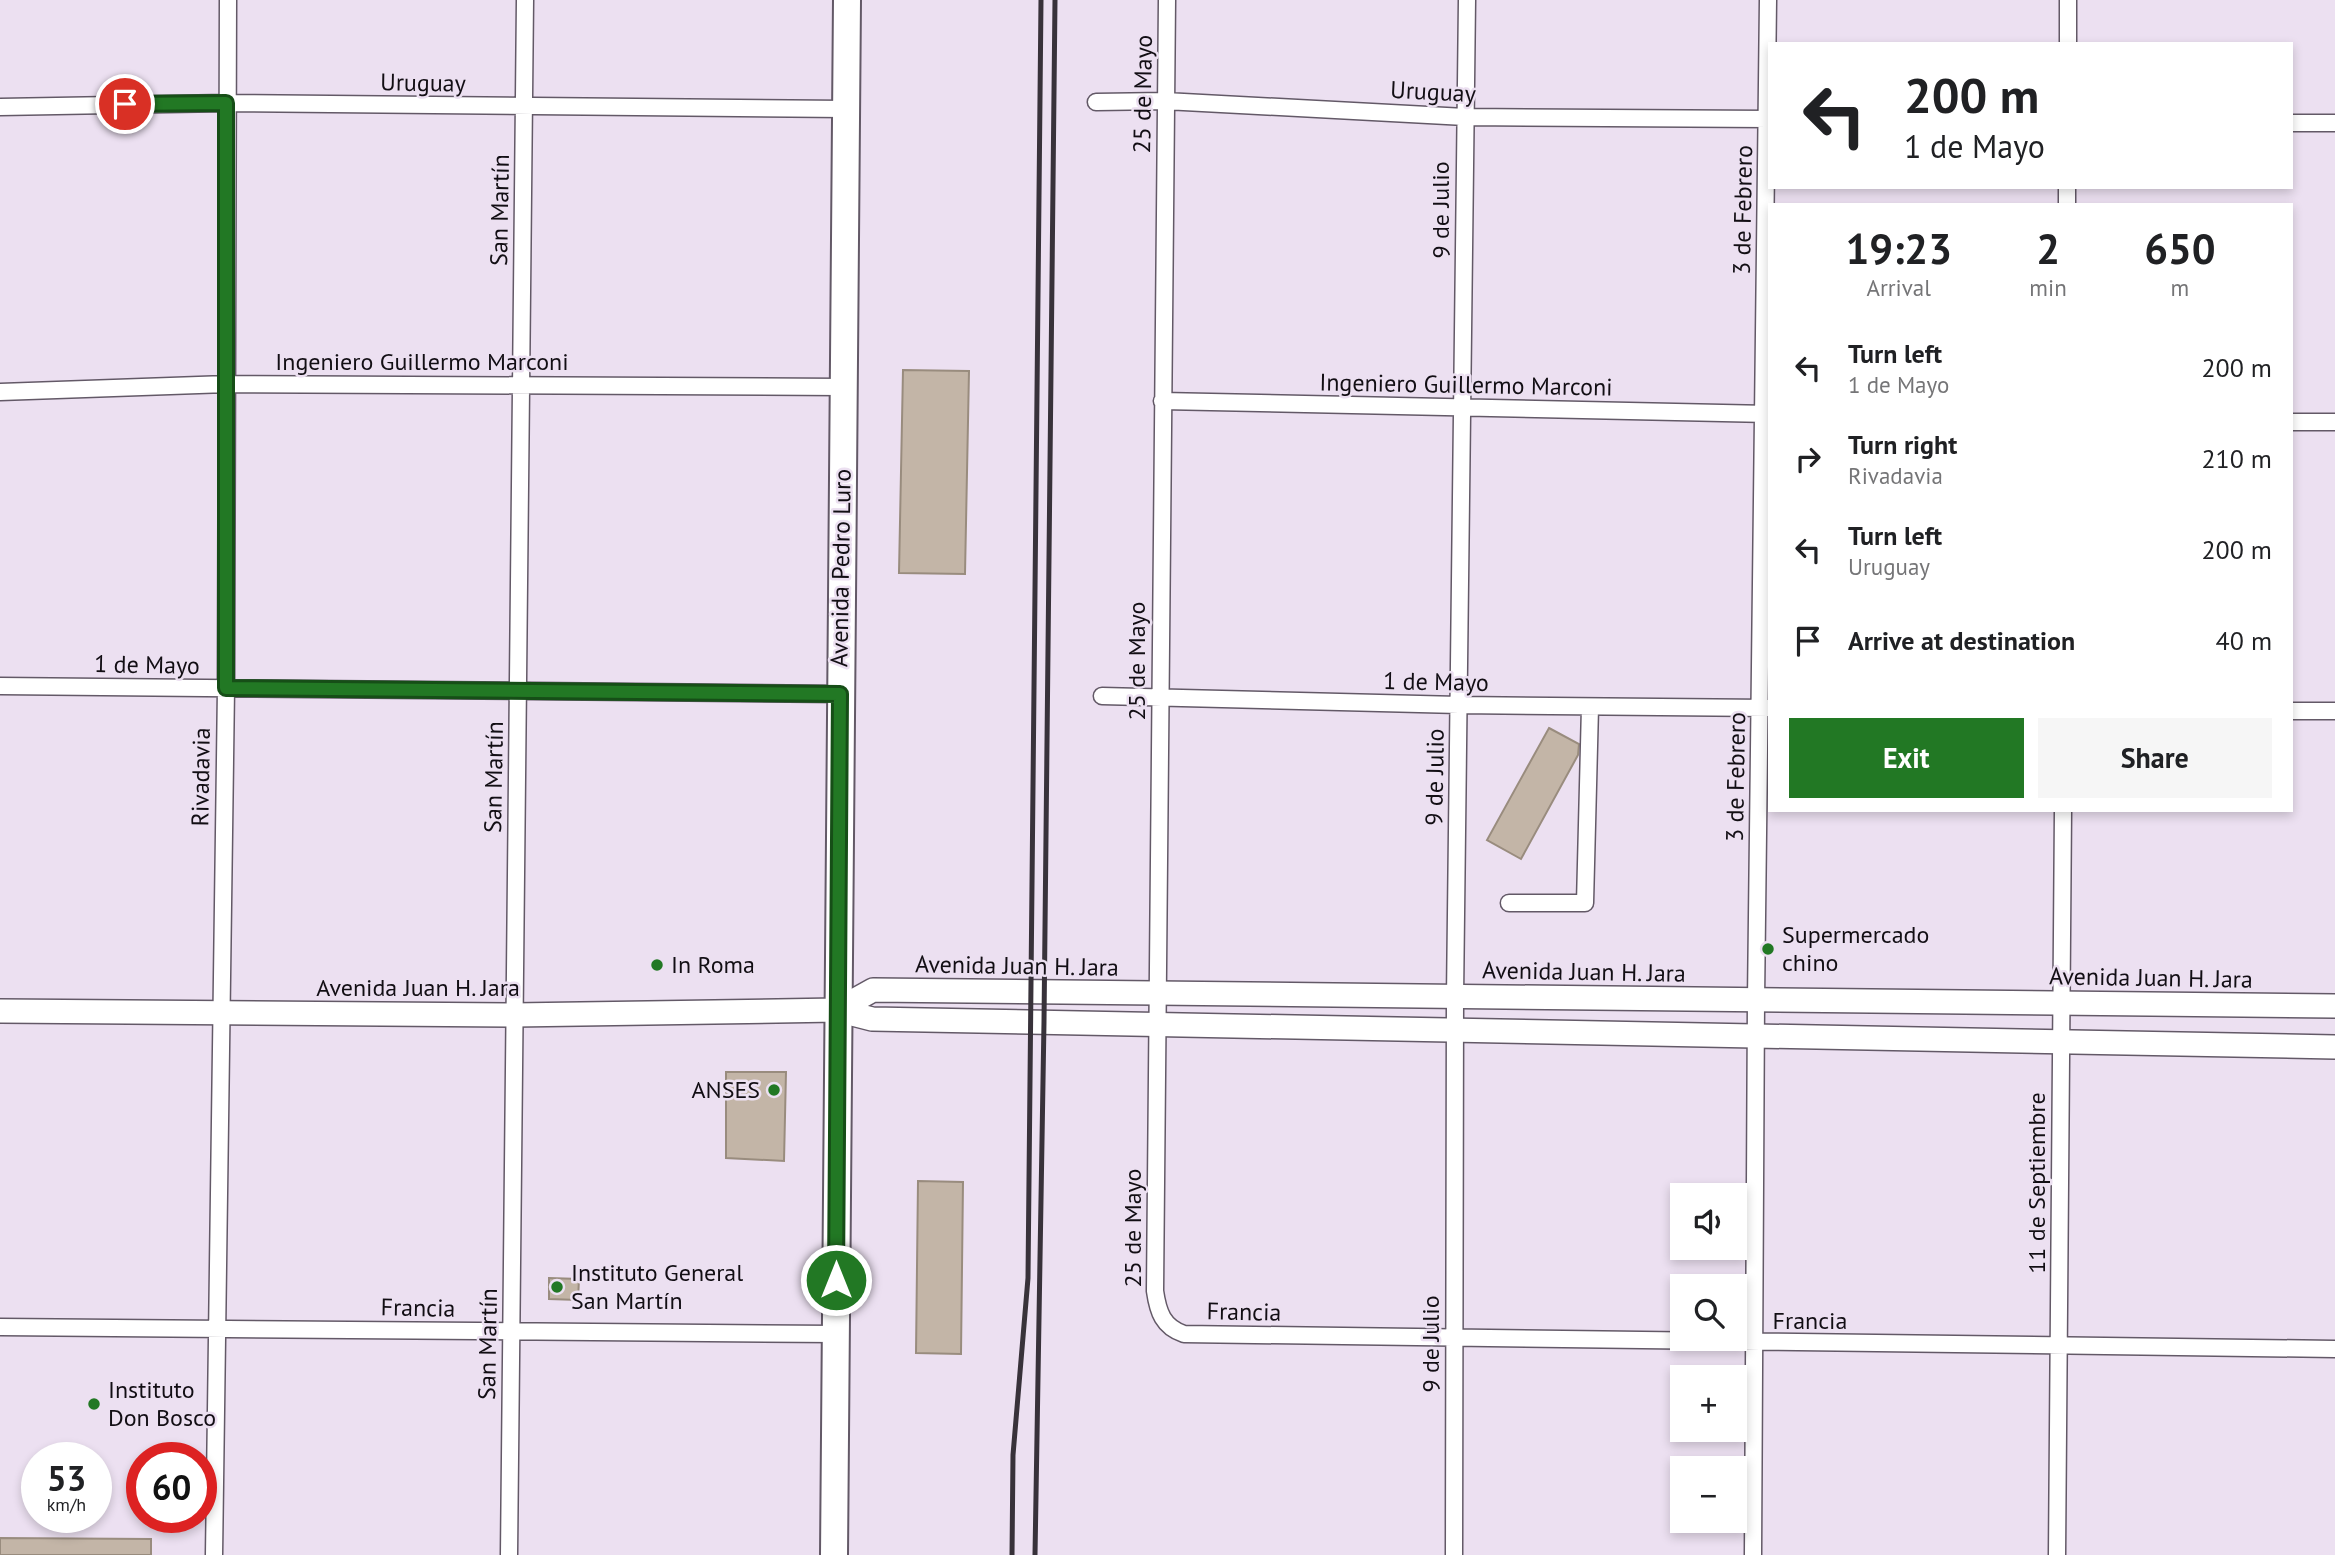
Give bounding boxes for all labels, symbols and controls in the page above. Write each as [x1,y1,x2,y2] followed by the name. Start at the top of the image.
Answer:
[1126,34,1159,154] street label: 25 de Mayo
[1904,63,2039,127] text: 200 m
[380,66,466,99] street label: Uruguay
[1789,70,1880,161] icon: left
[95,74,155,134] pin
[1389,74,1477,109] street label: Uruguay
[106,85,144,123] icon: arrive
[1904,125,2045,167] text: 1 de Mayo
[1726,145,1759,275] street label: 3 de Febrero
[483,154,516,266] street label: San Martín
[1425,161,1456,259] street label: 9 de Julio
[1845,221,1952,276] text: 19:23
[2036,221,2060,276] text: 2
[2144,221,2216,276] text: 650
[1866,273,1931,302] text: Arrival
[2029,273,2067,302] text: min
[2171,273,2189,302] text: m
[1848,337,1942,370] text: Turn left
[275,346,569,377] street label: Ingeniero Guillermo Marconi
[1789,349,1827,387] icon: left
[2201,351,2272,384] text: 200 m
[1319,366,1613,403] street label: Ingeniero Guillermo Marconi
[1848,370,1949,399] text: 1 de Mayo
[1848,428,1957,461] text: Turn right
[1789,440,1827,478] icon: right
[2201,442,2272,475] text: 210 m
[1848,461,1943,490] text: Rivadavia
[823,469,858,667] street label: Avenida Pedro Luro
[1848,519,1942,552] text: Turn left
[1789,531,1827,569] icon: left
[2201,533,2272,566] text: 200 m
[1848,552,1930,581] text: Uruguay
[1121,602,1152,720] street label: 25 de Mayo
[1789,622,1827,660] icon: arrive
[1848,624,2075,657] text: Arrive at destination
[2216,624,2272,657] text: 40 m
[94,648,200,681] street label: 1 de Mayo
[1383,665,1489,698] street label: 1 de Mayo
[1719,712,1752,842] street label: 3 de Febrero
[1789,718,2024,798] button: Exit
[2038,718,2272,798] button: Share
[477,721,510,833] street label: San Martín
[184,727,217,827] street label: Rivadavia
[1418,728,1451,826] street label: 9 de Julio
[1782,919,1929,978] place label: Supermercado chino
[1760,941,1776,957] marker: Supermercado chino
[915,948,1119,983] street label: Avenida Juan H. Jara
[671,949,755,980] place label: In Roma
[1482,954,1686,989] street label: Avenida Juan H. Jara
[649,957,665,973] marker: In Roma
[2049,960,2253,995] street label: Avenida Juan H. Jara
[316,972,520,1003] street label: Avenida Juan H. Jara
[691,1074,760,1105] place label: ANSES
[766,1082,782,1098] marker: ANSES
[2021,1092,2052,1274] street label: 11 de Septiembre
[1117,1169,1148,1287] street label: 25 de Mayo
[1670,1183,1747,1533] map controls
[1670,1183,1747,1260] button: sound
[799,1243,873,1317] position arrow
[571,1257,743,1316] place label: Instituto General San Martín
[1670,1274,1747,1351] button: search
[549,1279,565,1295] marker: Instituto General San Martín
[471,1288,504,1400] street label: San Martín
[380,1291,456,1324] street label: Francia
[1206,1295,1282,1328] street label: Francia
[1415,1295,1446,1393] street label: 9 de Julio
[1773,1305,1847,1336] street label: Francia
[1670,1365,1747,1442] button: +
[108,1374,216,1433] place label: Instituto Don Bosco
[86,1396,102,1412] marker: Instituto Don Bosco
[126,1442,217,1533] speed limit sign: 60
[47,1455,86,1501] text: 53
[1670,1456,1747,1533] button: −
[47,1493,86,1516] text: km/h

